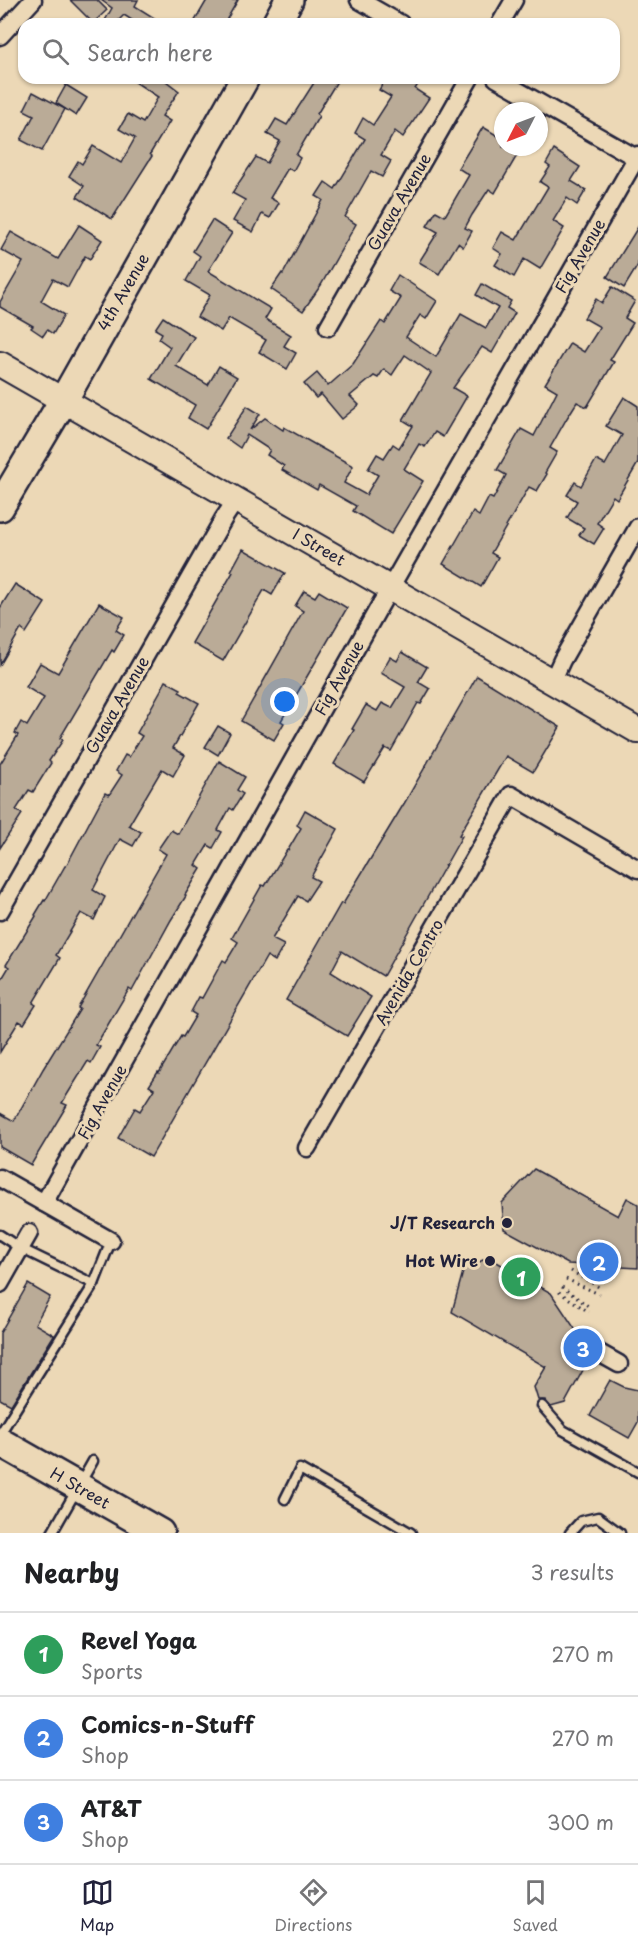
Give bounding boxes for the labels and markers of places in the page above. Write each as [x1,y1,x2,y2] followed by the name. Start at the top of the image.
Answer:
[390,1210,495,1234] place label: J/T Research
[500,1216,514,1230] marker: J/T Research
[580,1240,618,1284] pin: 2
[405,1248,478,1272] place label: Hot Wire
[483,1254,497,1268] marker: Hot Wire
[502,1254,540,1300] pin: 1
[564,1326,602,1370] pin: 3

